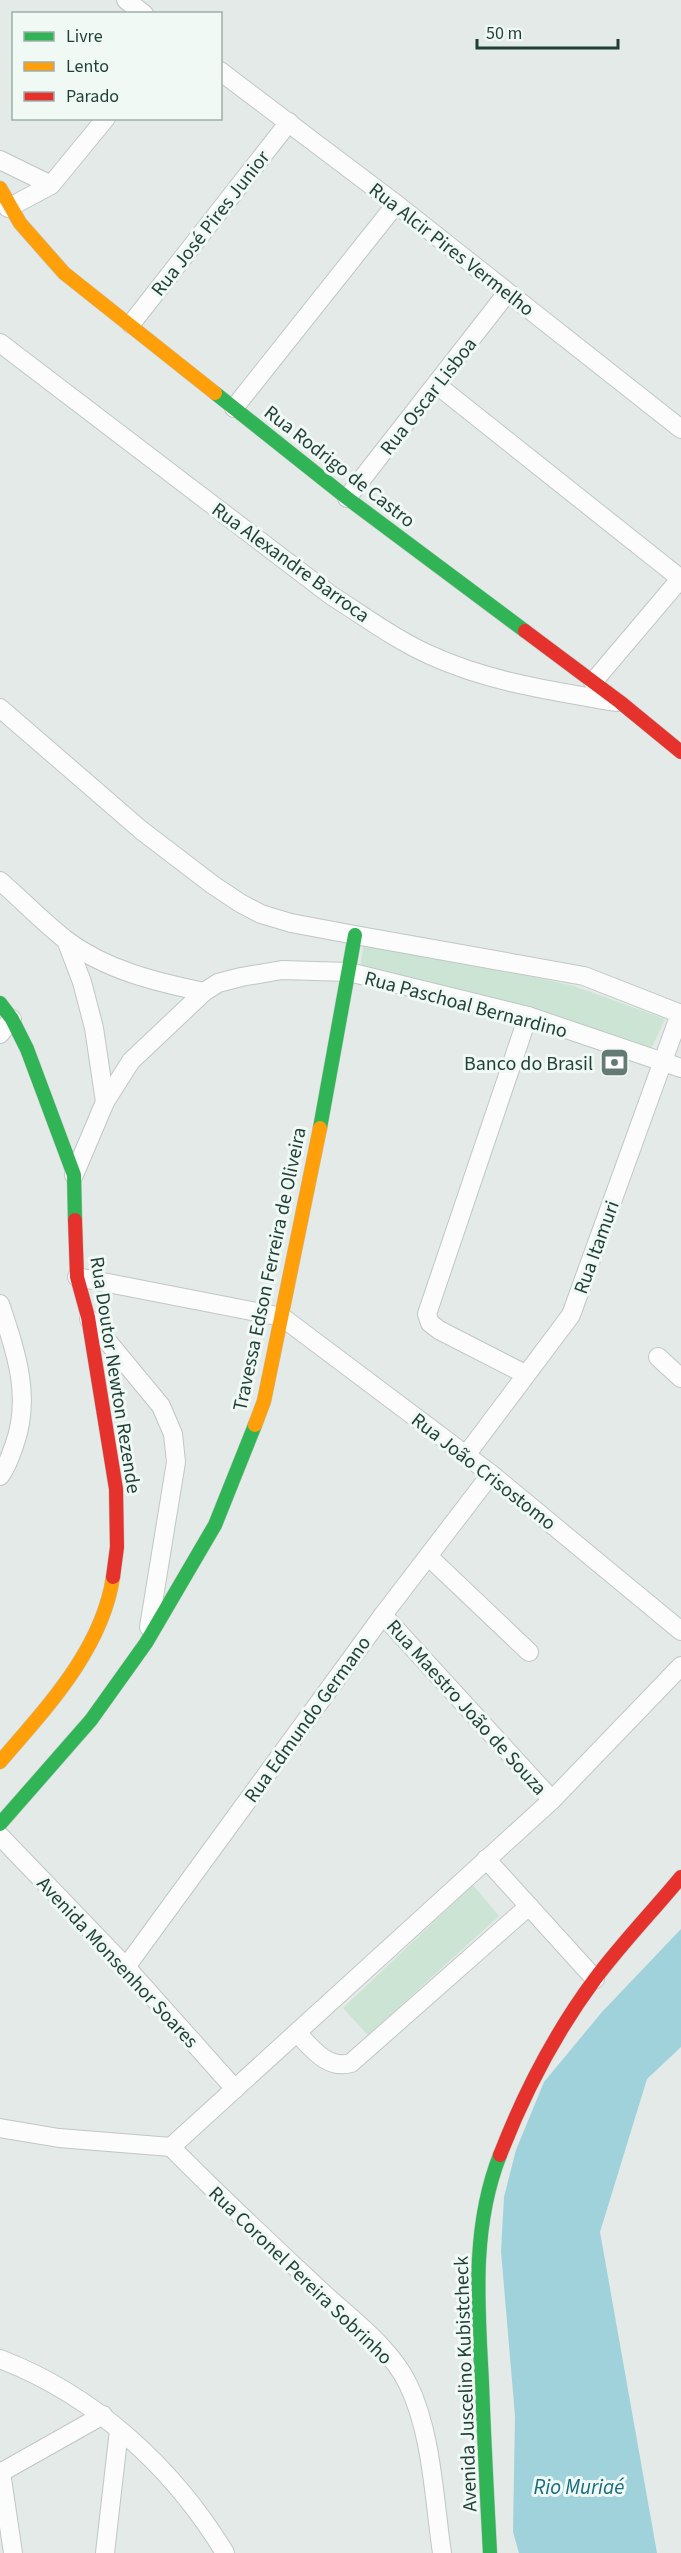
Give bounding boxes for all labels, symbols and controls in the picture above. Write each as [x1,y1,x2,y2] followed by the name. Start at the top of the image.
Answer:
[12,12,222,120] legend
[477,12,618,50] scale bar
[486,21,522,46] text: 50 m
[66,24,103,49] text: Livre
[66,54,109,79] text: Lento
[66,84,119,109] text: Parado
[145,145,277,303] street label: Rua José Pires Junior
[363,176,540,323] street label: Rua Alcir Pires Vermelho
[374,332,484,461] street label: Rua Oscar Lisboa
[258,399,421,535] street label: Rua Rodrigo de Castro
[206,496,375,630] street label: Rua Alexandre Barroca
[361,964,570,1046] street label: Rua Paschoal Bernardino
[598,1047,630,1079] bank icon: Banco do Brasil
[464,1050,593,1078] place label: Banco do Brasil
[226,1125,314,1414] street label: Travessa Edson Ferreira de Oliveira
[567,1197,627,1298] street label: Rua Itamuri
[82,1255,148,1496] street label: Rua Doutor Newton Rezende
[405,1406,562,1537] street label: Rua João Crisostomo
[380,1614,553,1802] street label: Rua Maestro João de Souza
[238,1631,378,1809] street label: Rua Edmundo Germano
[30,1871,204,2055] street label: Avenida Monsenhor Soares
[202,2180,399,2371] street label: Rua Coronel Pereira Sobrinho
[448,2256,484,2512] street label: Avenida Juscelino Kubistcheck
[534,2472,625,2502] water label: Rio Muriaé

